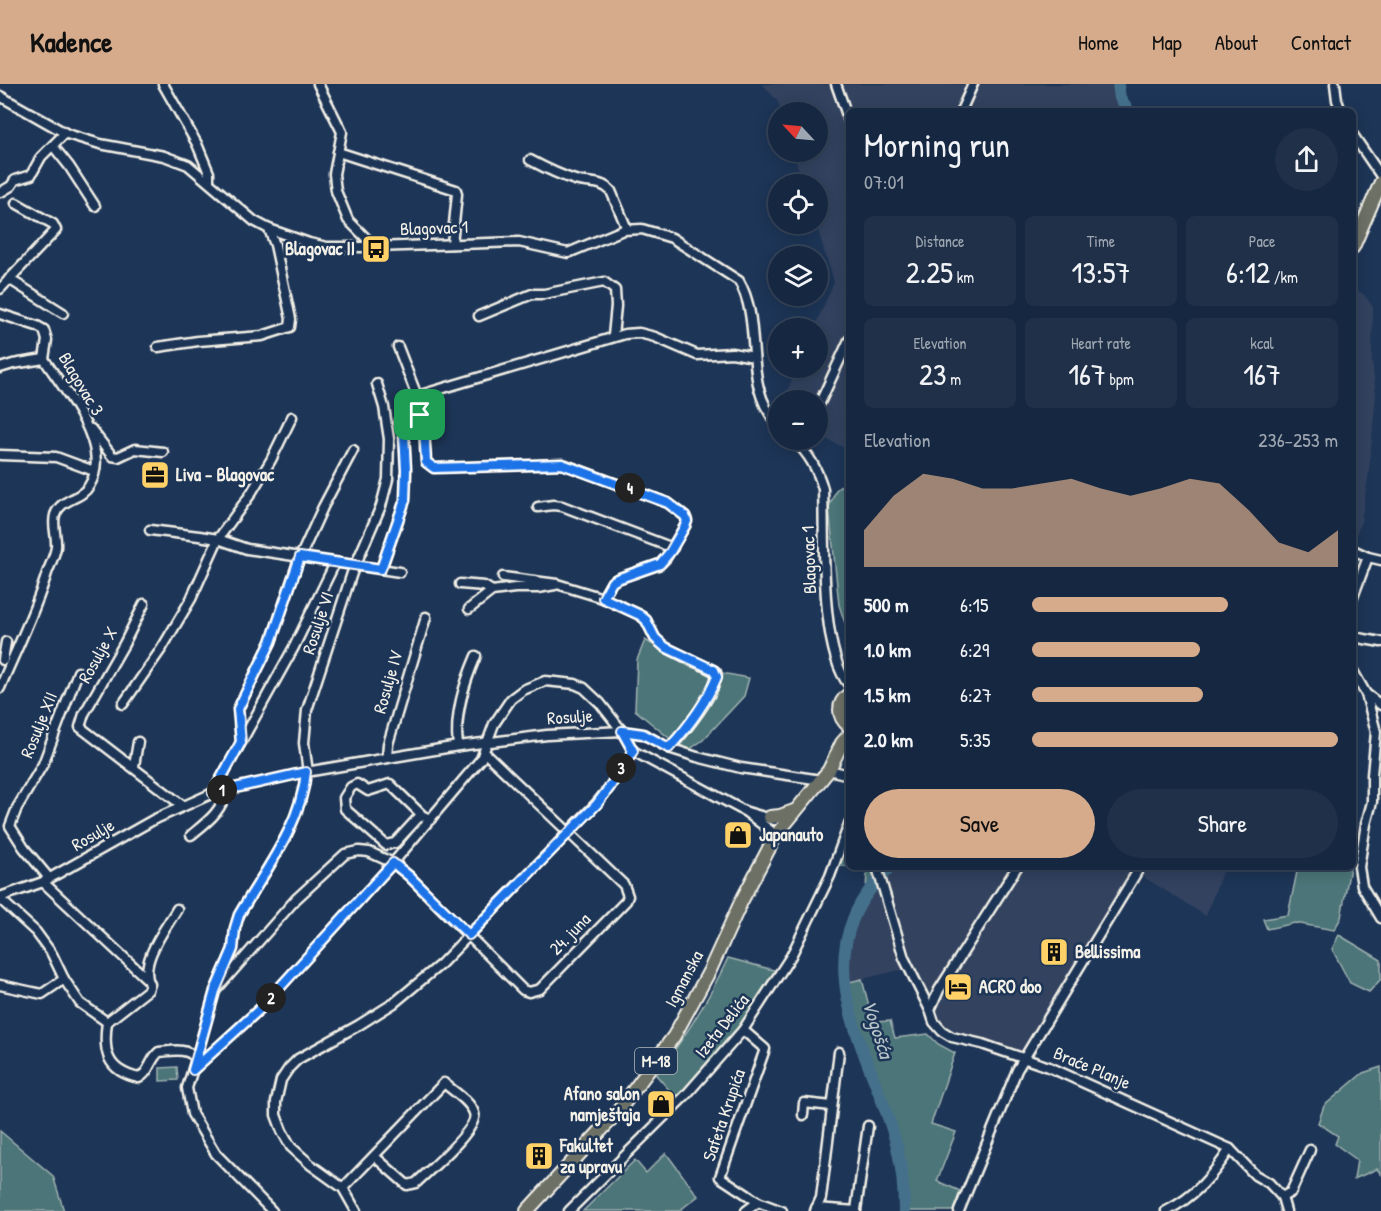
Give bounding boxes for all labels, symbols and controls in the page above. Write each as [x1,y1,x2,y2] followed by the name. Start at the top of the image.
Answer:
[30,23,112,61] text: Kadence
[1078,28,1119,57] text: Home
[1152,28,1182,57] text: Map
[1215,28,1258,57] text: About
[1291,28,1351,57] text: Contact
[768,102,828,162] north arrow
[768,102,828,450] map controls
[864,123,1010,167] text: Morning run
[1275,128,1338,191] button: share
[864,168,904,195] text: 07:01
[768,174,828,234] button: locate
[399,214,468,241] street label: Blagovac 1
[916,230,964,252] text: Distance
[1087,230,1115,252] text: Time
[1249,230,1275,252] text: Pace
[360,233,392,265] bus stop icon: Blagovac II
[285,236,355,262] place label: Blagovac II
[768,246,828,306] button: layers
[906,252,953,292] text: 2.25
[1072,252,1130,292] text: 13:57
[1226,252,1270,292] text: 6:12
[953,266,974,288] text: km
[1270,266,1298,288] text: /km
[768,318,828,378] button: +
[913,332,967,354] text: Elevation
[1071,332,1131,354] text: Heart rate
[1250,332,1274,354] text: kcal
[53,347,110,420] street label: Blagovac 3
[919,354,946,394] text: 23
[1068,354,1106,394] text: 167
[1243,354,1281,394] text: 167
[946,368,961,390] text: m
[1106,368,1134,390] text: bpm
[394,389,445,440] pin
[768,390,828,450] button: −
[403,398,436,431] icon: arrive
[864,426,930,453] text: Elevation
[1258,426,1338,453] text: 236–253 m
[139,459,171,491] office icon: Liva - Blagovac
[176,462,275,488] place label: Liva - Blagovac
[615,473,645,503] pin: 4
[627,477,633,499] text: 4
[795,526,822,595] street label: Blagovac 1
[296,588,339,657] street label: Rosulje VI
[864,591,909,618] text: 500 m
[960,591,988,618] text: 6:15
[72,622,123,687] street label: Rosulje X
[864,636,911,663] text: 1.0 km
[960,636,989,663] text: 6:29
[367,647,409,716] street label: Rosulje IV
[864,681,911,708] text: 1.5 km
[960,681,992,708] text: 6:27
[14,688,63,762] street label: Rosulje XII
[546,702,594,731] street label: Rosulje
[864,726,913,753] text: 2.0 km
[960,726,991,753] text: 5:35
[606,753,636,783] pin: 3
[617,757,625,779] text: 3
[207,775,237,805] pin: 1
[219,779,225,801] text: 1
[864,789,1095,858] button: Save
[1107,789,1338,858] button: Share
[67,812,119,857] street label: Rosulje
[722,819,754,851] shop icon: Japanauto
[759,822,824,848] place label: Japanauto
[543,907,596,960] street label: 24. juna
[1038,936,1070,968] building icon: Bellissima
[1075,939,1141,964] place label: Bellissima
[658,946,709,1012] street label: Igmanska
[942,971,974,1003] hotel icon: ACRO doo
[979,974,1042,999] place label: ACRO doo
[256,983,286,1013] pin: 2
[267,987,275,1009] text: 2
[689,988,755,1063] street label: Izeta Delića
[855,996,901,1064] water label: Vogošća
[1050,1040,1135,1095] street label: Braće Planje
[635,1048,677,1074] road number: M-18
[696,1066,751,1164] street label: Safeta Krupića
[564,1081,641,1127] place label: Afano salon namještaja
[645,1088,677,1120] shop icon: Afano salon namještaja
[559,1133,623,1180] place label: Fakultet za upravu
[523,1140,555,1172] building icon: Fakultet za upravu

